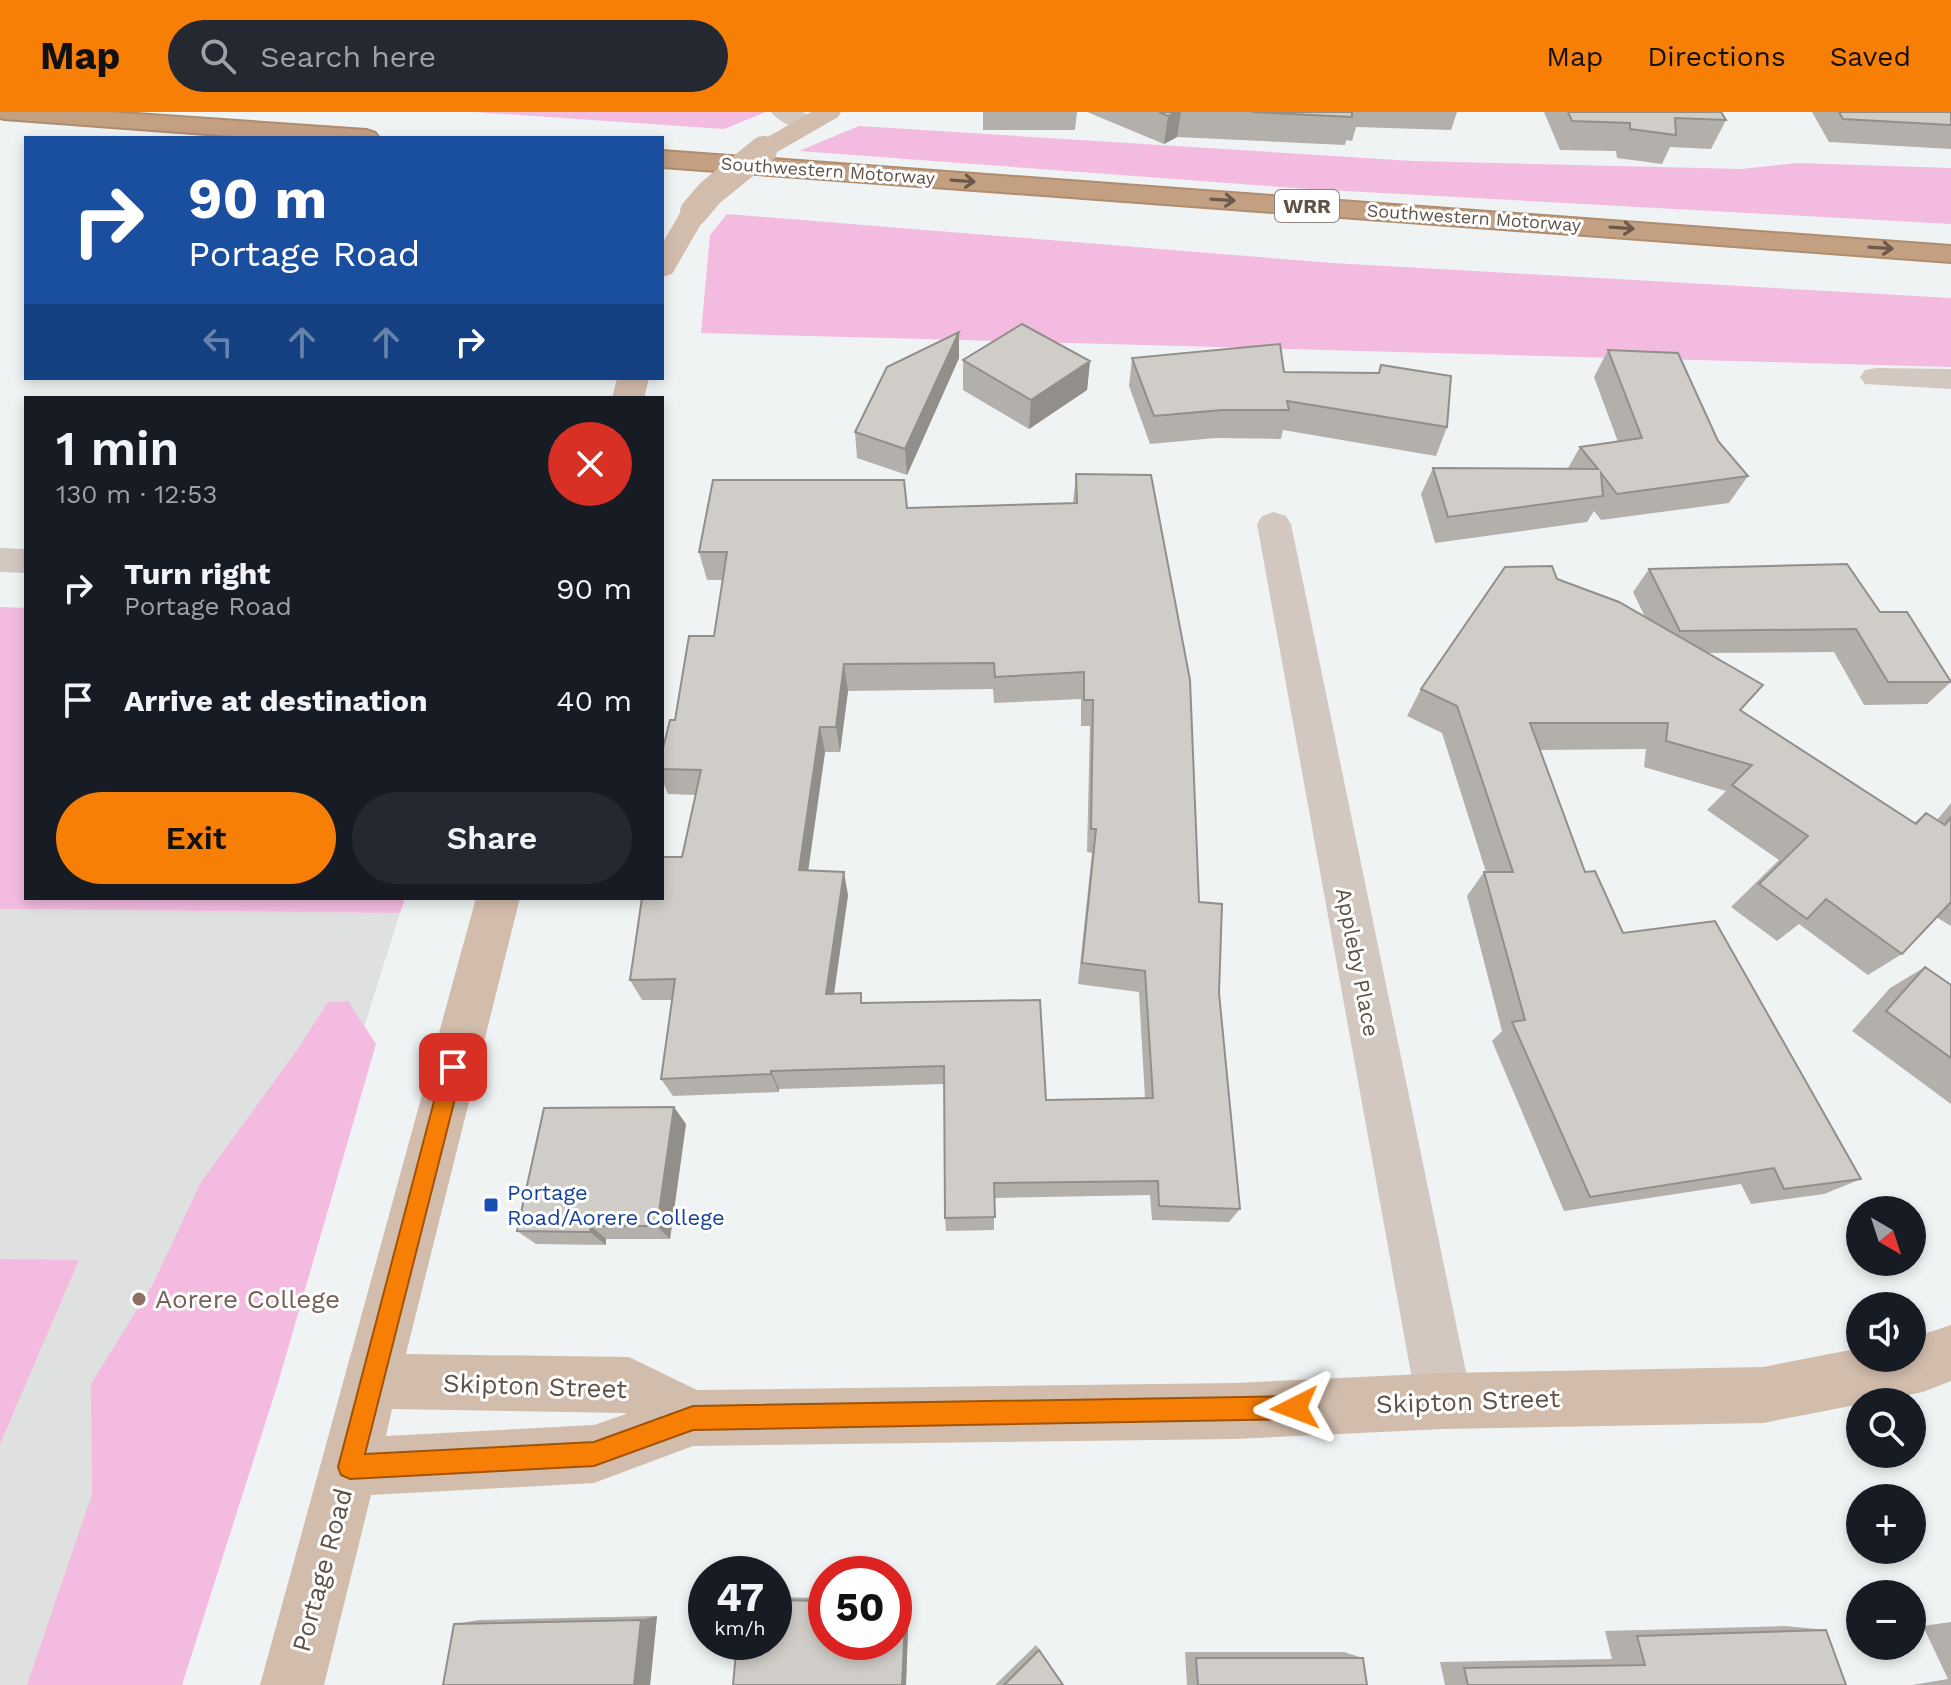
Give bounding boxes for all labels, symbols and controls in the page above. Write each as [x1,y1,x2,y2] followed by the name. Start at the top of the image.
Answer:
[168,20,728,92] search box
[40,34,120,78] text: Map
[196,34,240,78] icon: search
[260,39,436,74] text: Search here
[1546,40,1603,73] text: Map
[1647,40,1786,73] text: Directions
[1830,40,1911,73] text: Saved
[720,153,936,189] street label: Southwestern Motorway
[188,166,327,232] text: 90 m
[56,168,160,272] icon: right
[949,174,976,189] one-way arrow
[1275,190,1339,222] road number: WRR
[1209,193,1236,208] one-way arrow
[1366,200,1582,236] street label: Southwestern Motorway
[1608,221,1634,236] one-way arrow
[188,233,420,275] text: Portage Road
[1867,241,1894,256] one-way arrow
[196,320,240,364] icon: left
[280,320,324,364] icon: ahead
[364,320,408,364] icon: ahead
[448,320,492,364] icon: right
[56,420,179,477] text: 1 min
[548,422,632,506] button: close
[56,479,218,509] text: 130 m · 12:53
[124,556,270,591] text: Turn right
[56,566,100,610] icon: right
[556,571,632,606] text: 90 m
[124,591,292,621] text: Portage Road
[56,678,100,722] icon: arrive
[124,683,428,718] text: Arrive at destination
[556,683,632,718] text: 40 m
[56,792,336,884] button: Exit
[352,792,632,884] button: Share
[1331,886,1384,1039] street label: Appleby Place
[419,1033,487,1101] pin
[431,1045,475,1089] icon: arrive
[507,1180,725,1230] place label: Portage Road/Aorere College
[482,1196,500,1214] marker: Portage Road/Aorere College
[1846,1196,1926,1276] north arrow
[1846,1196,1926,1660] map controls
[155,1284,340,1314] place label: Aorere College
[130,1290,148,1308] marker: Aorere College
[1846,1292,1926,1372] button: sound
[1253,1366,1337,1450] position arrow
[442,1368,628,1404] street label: Skipton Street
[1375,1383,1561,1419] street label: Skipton Street
[1846,1388,1926,1468] button: search
[1846,1484,1926,1564] button: +
[286,1485,358,1655] street label: Portage Road
[808,1556,912,1660] speed limit sign: 50
[716,1574,764,1621] text: 47
[1846,1580,1926,1660] button: −
[714,1616,766,1640] text: km/h

